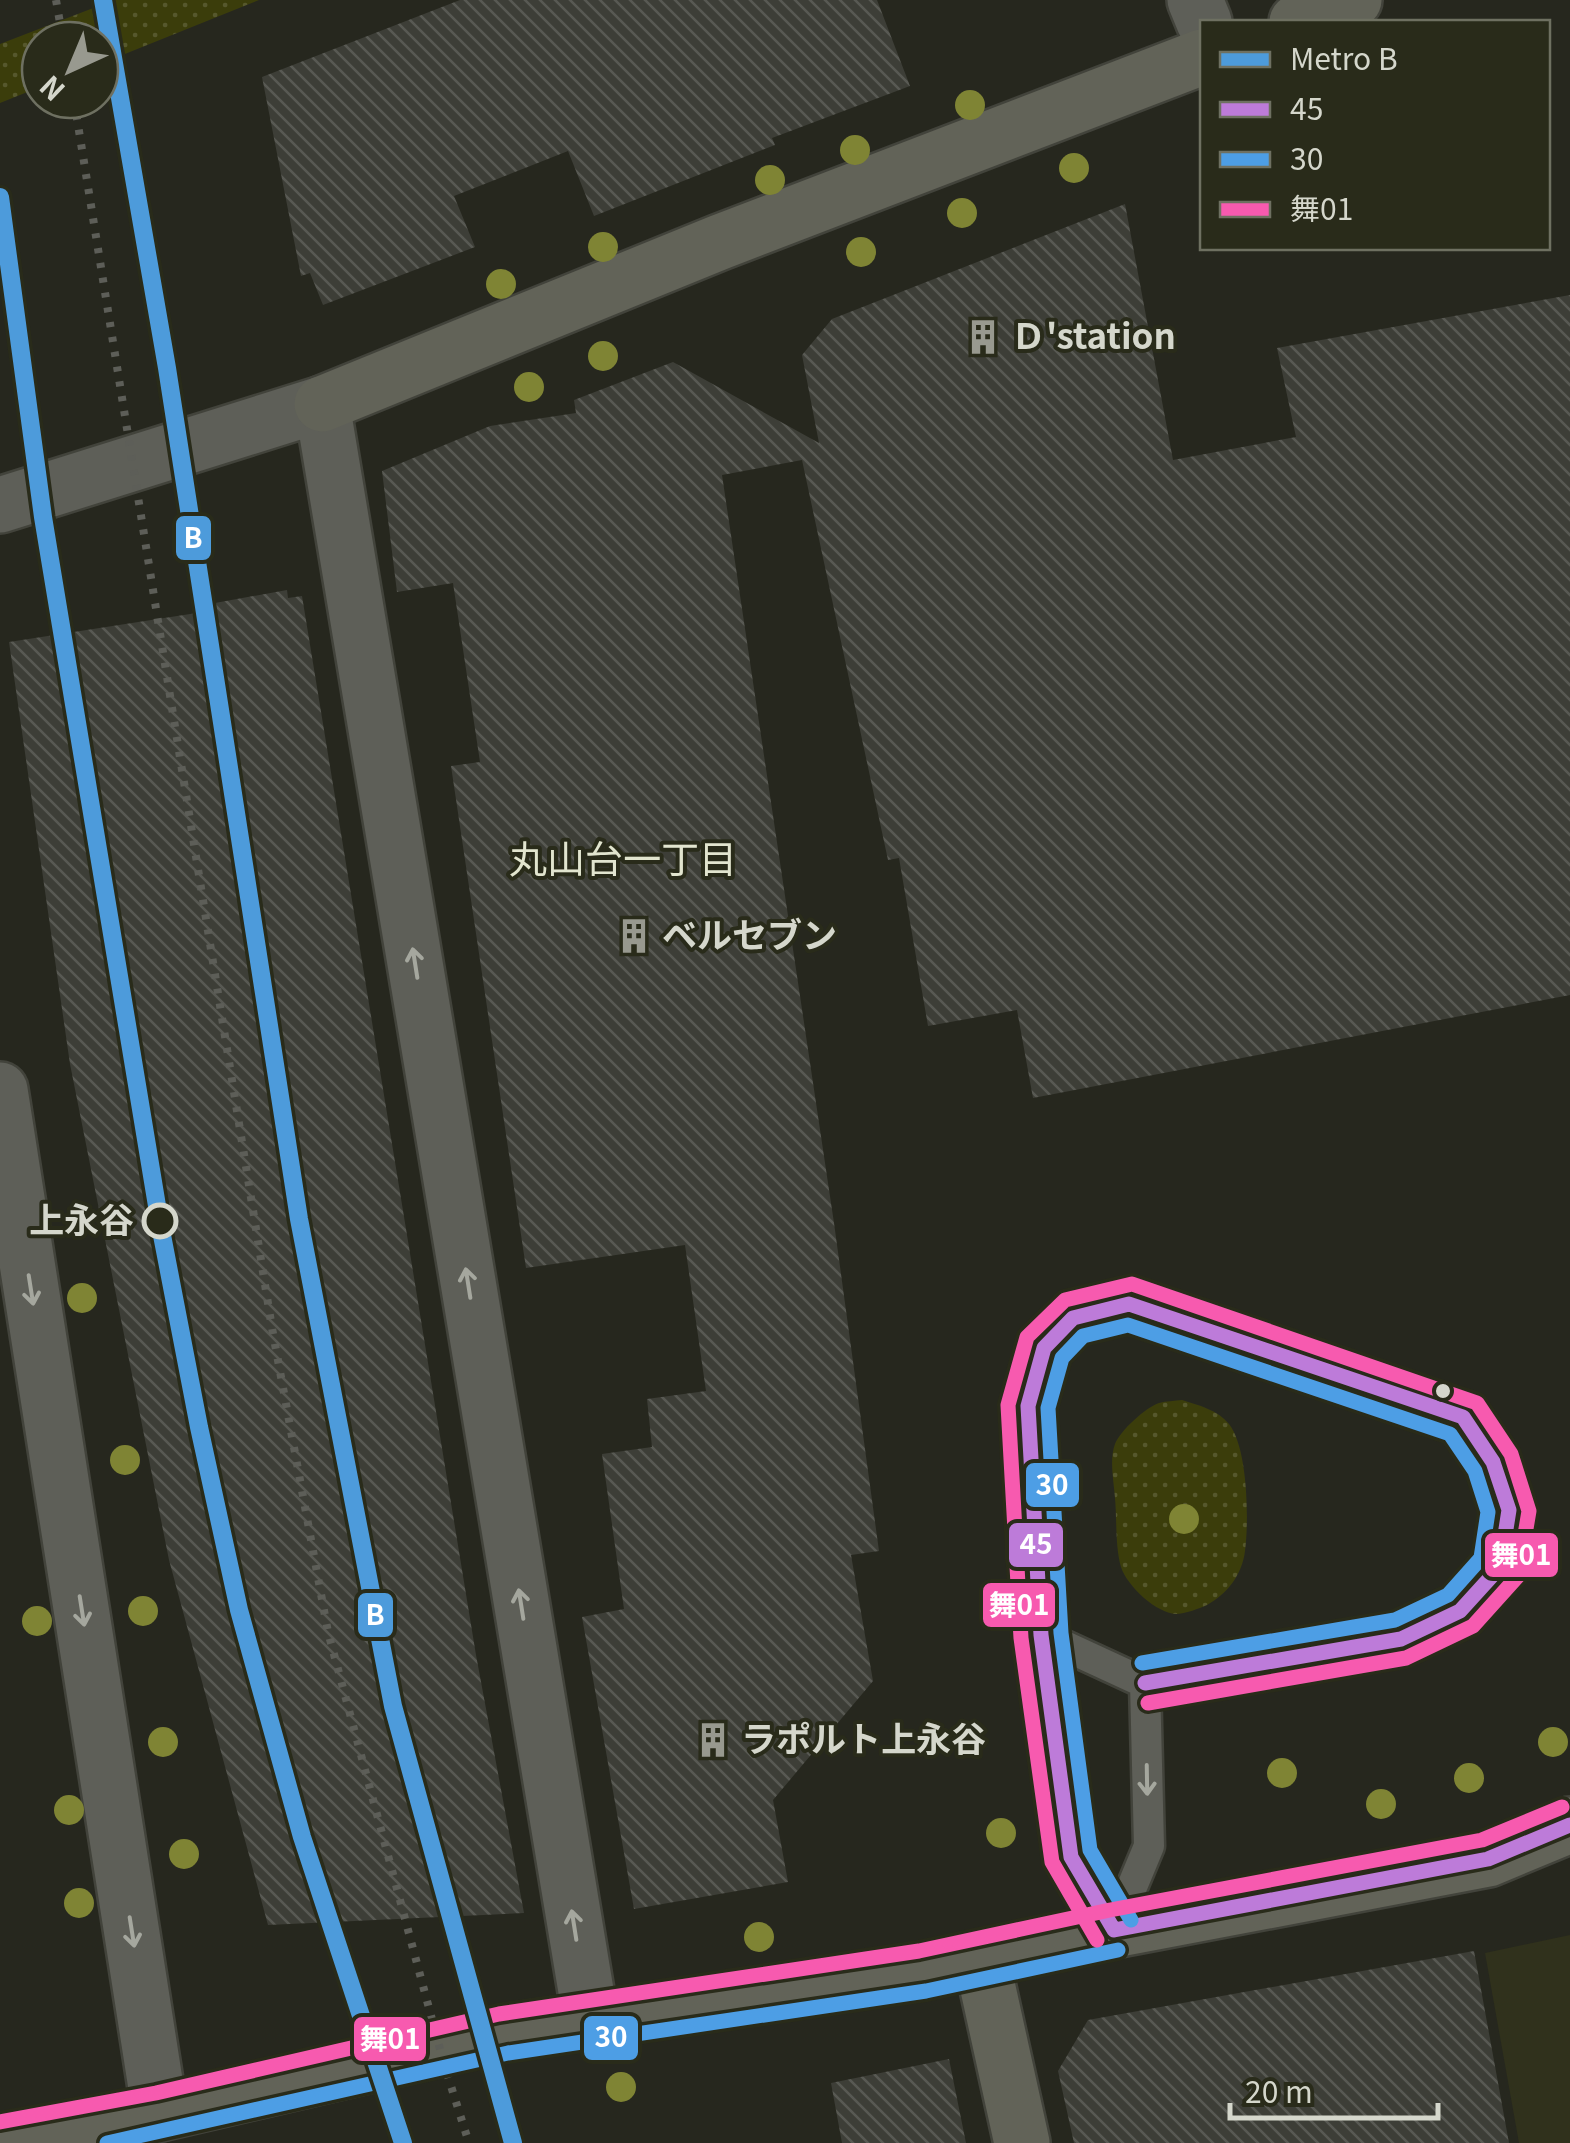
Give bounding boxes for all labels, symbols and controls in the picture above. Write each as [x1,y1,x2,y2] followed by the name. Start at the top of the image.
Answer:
[20,20,120,120] north arrow
[1200,20,1550,250] legend
[1290,35,1398,79] text: Metro B
[30,68,73,111] text: N
[1290,85,1323,129] text: 45
[1290,135,1323,179] text: 30
[1290,185,1353,229] text: 舞01
[1011,308,1176,359] place label: Ｄ'station
[964,318,1002,356] building icon: Ｄ'station
[174,514,213,562] line badge: B
[183,516,203,556] text: B
[509,829,737,884] district label: 丸山台一丁目
[662,907,837,958] place label: ベルセブン
[615,917,653,955] building icon: ベルセブン
[405,947,424,979] one-way arrow
[29,1192,134,1243] place label: 上永谷
[143,1204,177,1238] marker: 上永谷
[458,1268,477,1300] one-way arrow
[23,1273,41,1306] one-way arrow
[1433,1381,1453,1401] unlabelled marker
[1024,1461,1081,1509] line badge: 30
[1035,1463,1069,1503] text: 30
[1007,1521,1065,1569] line badge: 45
[1019,1522,1053,1562] text: 45
[1483,1531,1560,1579] line badge: 舞01
[1490,1533,1552,1573] text: 舞01
[981,1581,1057,1629] line badge: 舞01
[988,1583,1050,1623] text: 舞01
[511,1588,530,1621] one-way arrow
[356,1591,395,1639] line badge: B
[365,1593,385,1633] text: B
[73,1594,91,1627] one-way arrow
[741,1711,986,1762] place label: ラポルト上永谷
[694,1721,732,1759] building icon: ラポルト上永谷
[1138,1764,1157,1796] one-way arrow
[564,1909,583,1941] one-way arrow
[123,1915,141,1948] one-way arrow
[582,2014,640,2062] line badge: 30
[352,2015,428,2063] line badge: 舞01
[594,2015,628,2055] text: 30
[359,2017,421,2057] text: 舞01
[1230,2058,1438,2120] scale bar
[1245,2068,1313,2112] text: 20 m

